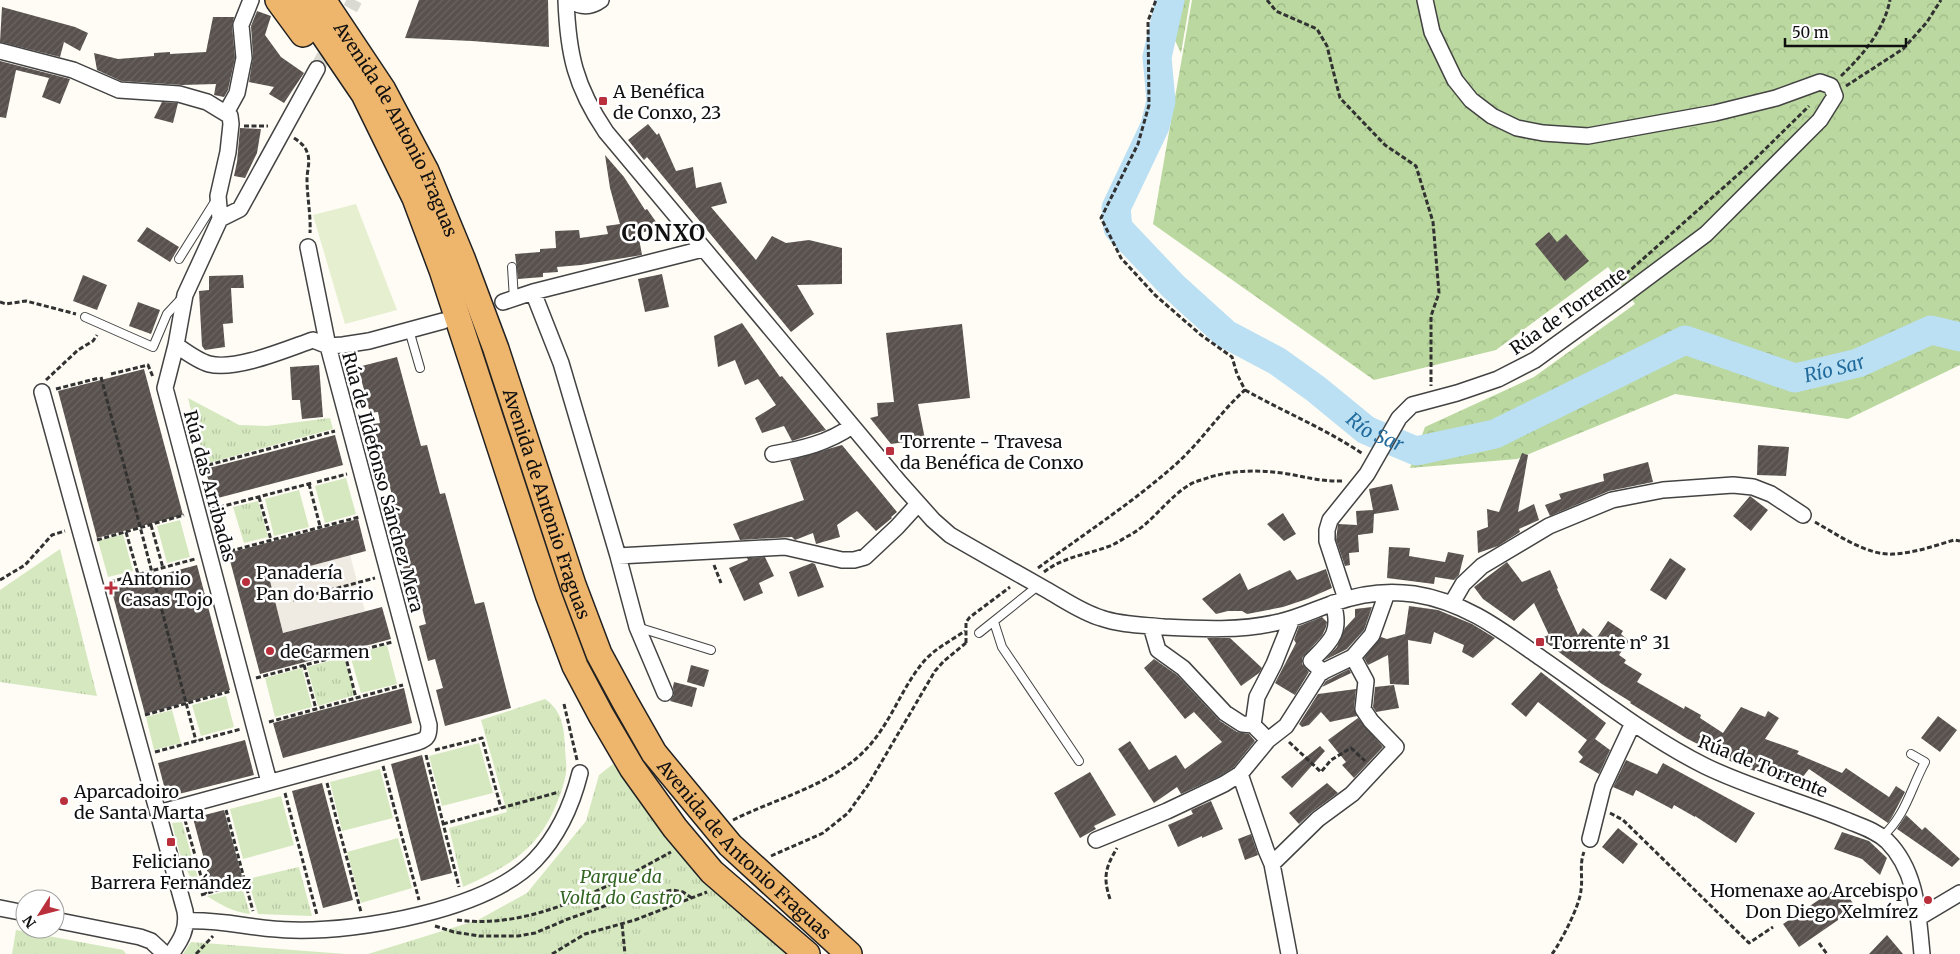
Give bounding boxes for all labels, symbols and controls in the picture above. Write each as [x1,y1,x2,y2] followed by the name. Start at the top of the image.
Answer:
[1785,15,1906,47] scale bar
[329,16,463,240] street label: Avenida de Antonio Fraguas
[1792,23,1829,42] text: 50 m
[612,80,721,124] place label: A Benéfica de Conxo, 23
[597,95,609,107] marker: A Benéfica de Conxo, 23
[622,219,706,247] district label: CONXO
[1505,262,1631,360] street label: Rúa de Torrente
[337,349,429,615] street label: Rúa de Ildefonso Sánchez Mera
[1802,349,1869,387] water label: Río Sar
[498,385,596,622] street label: Avenida de Antonio Fraguas
[1341,407,1408,457] water label: Río Sar
[179,408,241,565] street label: Rúa das Arribadas
[900,430,1084,474] place label: Torrente - Travesa da Benéfica de Conxo
[884,445,896,457] marker: Torrente - Travesa da Benéfica de Conxo
[256,561,374,605] place label: Panadería Pan do Barrio
[120,567,213,611] place label: Antonio Casas Tojo
[240,576,252,588] marker: Panadería Pan do Barrio
[105,582,117,594] marker: Antonio Casas Tojo
[1550,631,1670,654] place label: Torrente n° 31
[1534,636,1546,648] marker: Torrente n° 31
[280,640,370,663] place label: deCarmen
[264,645,276,657] marker: deCarmen
[1695,730,1831,802] street label: Rúa de Torrente
[652,754,837,944] street label: Avenida de Antonio Fraguas
[73,780,205,824] place label: Aparcadoiro de Santa Marta
[58,795,70,807] marker: Aparcadoiro de Santa Marta
[165,836,177,848] marker: Feliciano Barrera Fernández
[91,850,252,894] place label: Feliciano Barrera Fernández
[560,865,682,909] park label: Parque da Volta do Castro
[1710,879,1918,923] place label: Homenaxe ao Arcebispo Don Diego Xelmírez
[15,889,65,939] north arrow
[1922,894,1934,906] marker: Homenaxe ao Arcebispo Don Diego Xelmírez
[19,912,40,931] text: N

